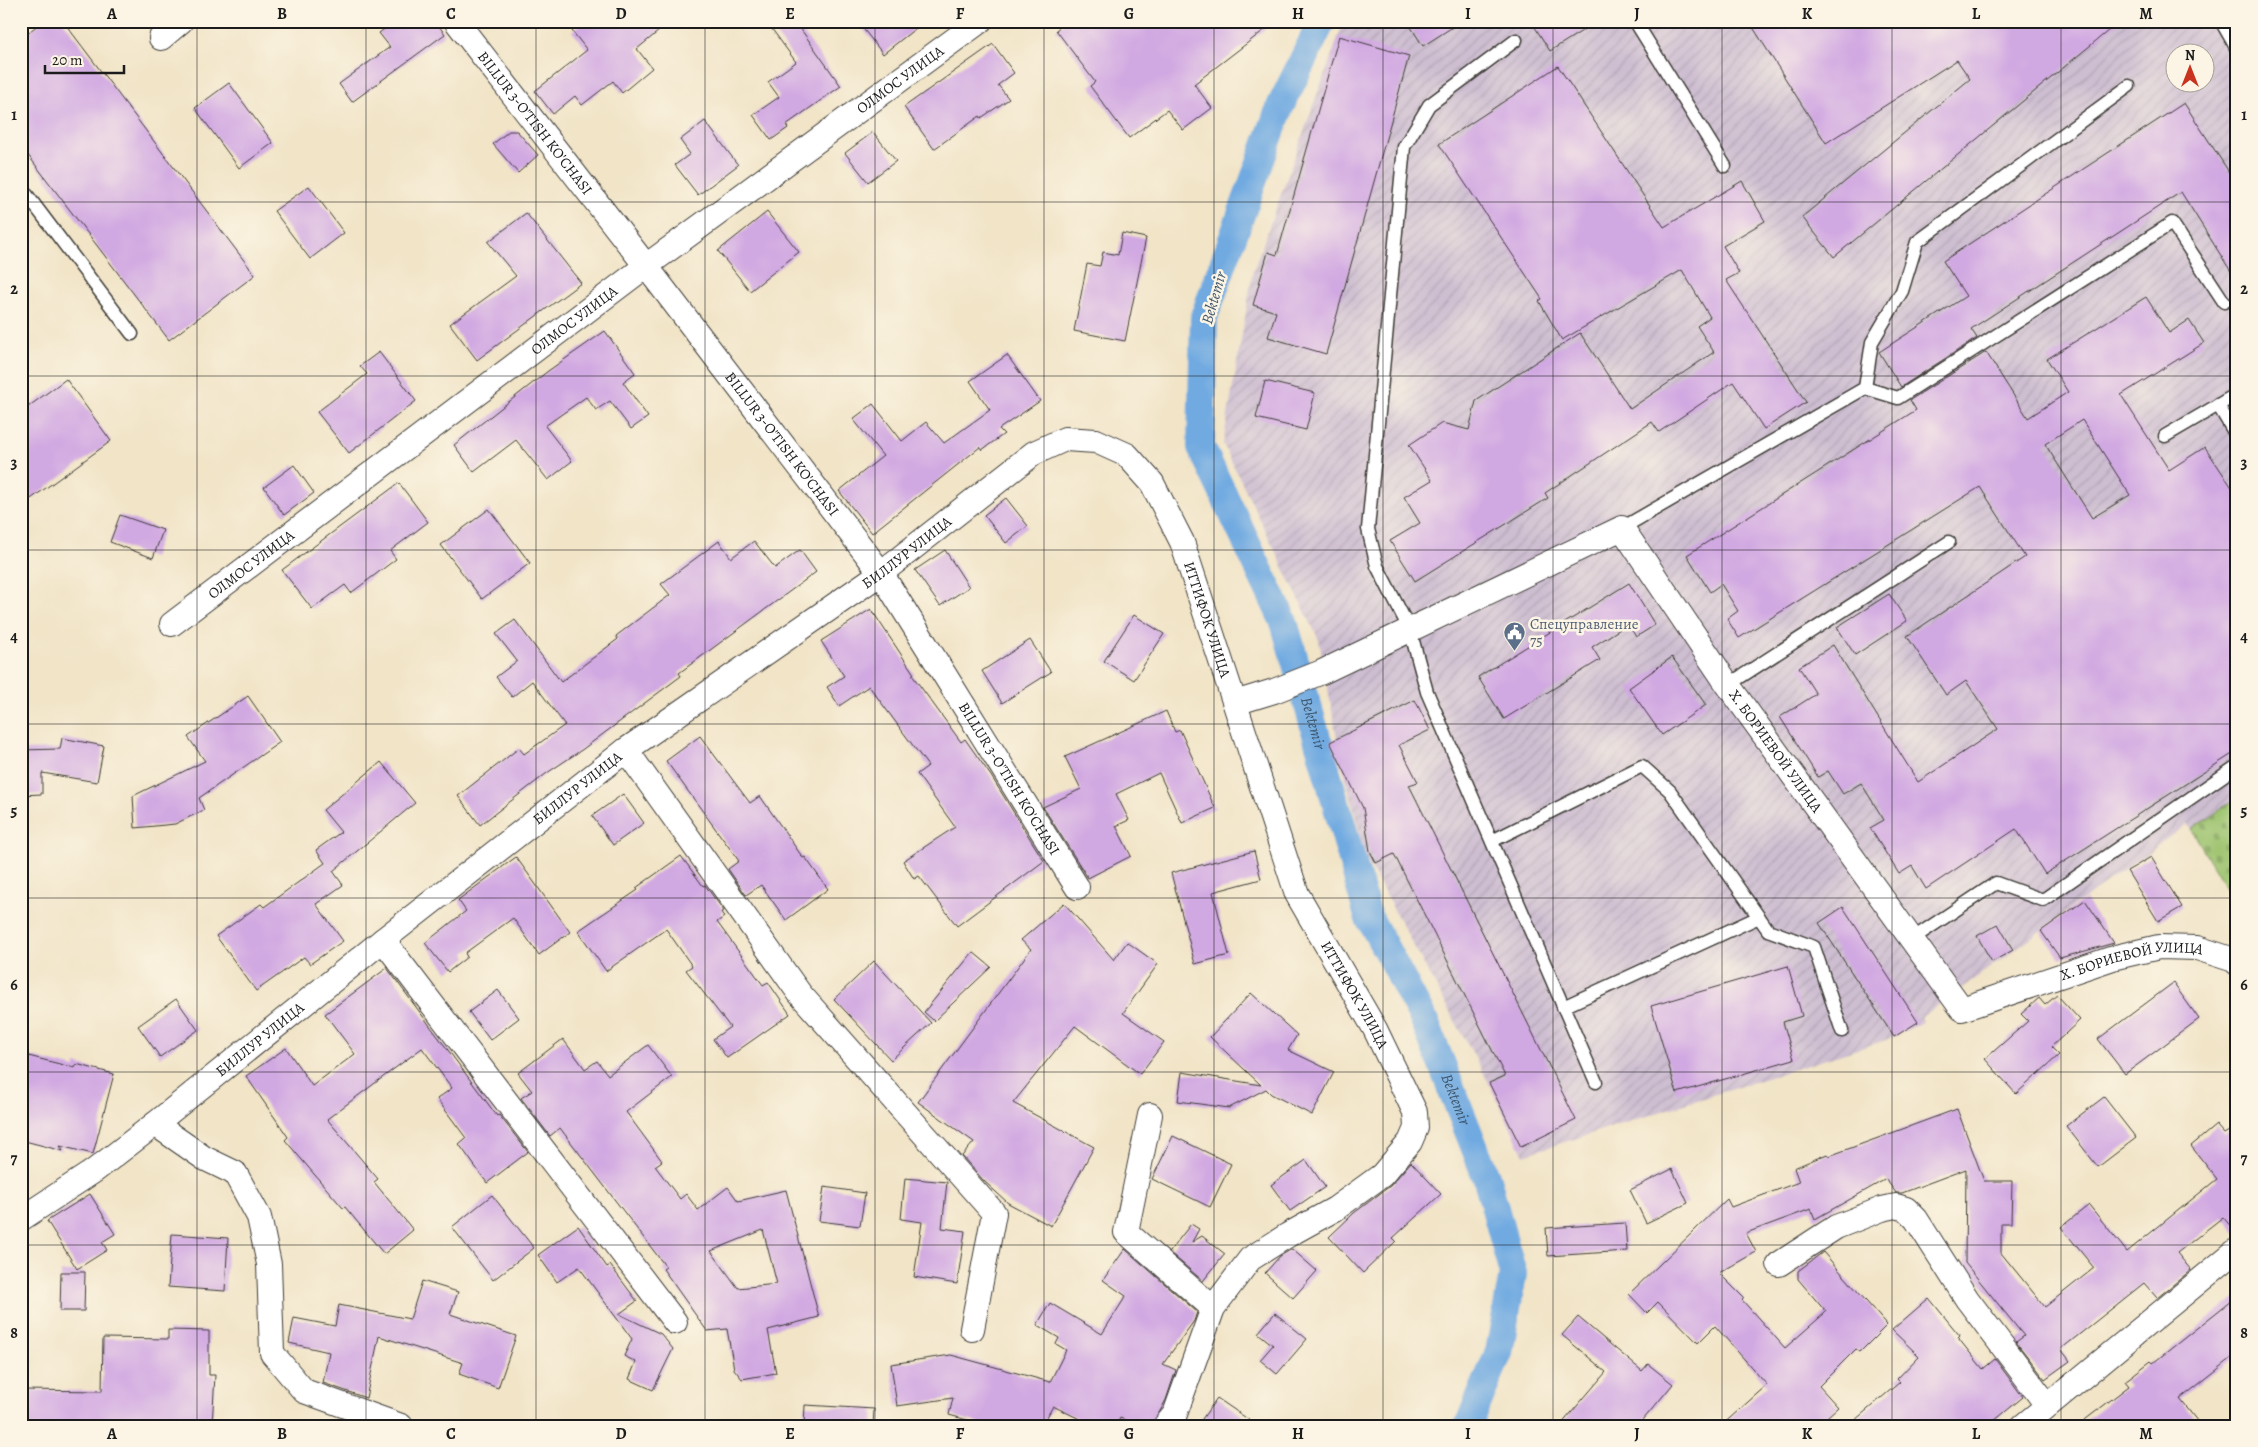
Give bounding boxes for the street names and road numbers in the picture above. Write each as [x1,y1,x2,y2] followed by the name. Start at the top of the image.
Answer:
[852,41,948,118] street label: ОЛМОС УЛИЦА
[473,47,597,199] street label: BILLUR 3-O'TISH KO'CHASI
[527,281,622,359] street label: ОЛМОС УЛИЦА
[721,368,844,520] street label: BILLUR 3-O'TISH KO'CHASI
[858,511,956,593] street label: БИЛЛУР УЛИЦА
[204,525,299,604] street label: ОЛМОС УЛИЦА
[1179,559,1236,680] street label: ИТТИФОК УЛИЦА
[1724,685,1827,817] street label: Х. БОРИЕВОЙ УЛИЦА
[954,698,1065,859] street label: BILLUR 3-O'TISH KO'CHASI
[528,747,626,829] street label: БИЛЛУР УЛИЦА
[1316,937,1393,1052] street label: ИТТИФОК УЛИЦА
[2057,937,2207,985] street label: Х. БОРИЕВОЙ УЛИЦА
[211,998,308,1081] street label: БИЛЛУР УЛИЦА

